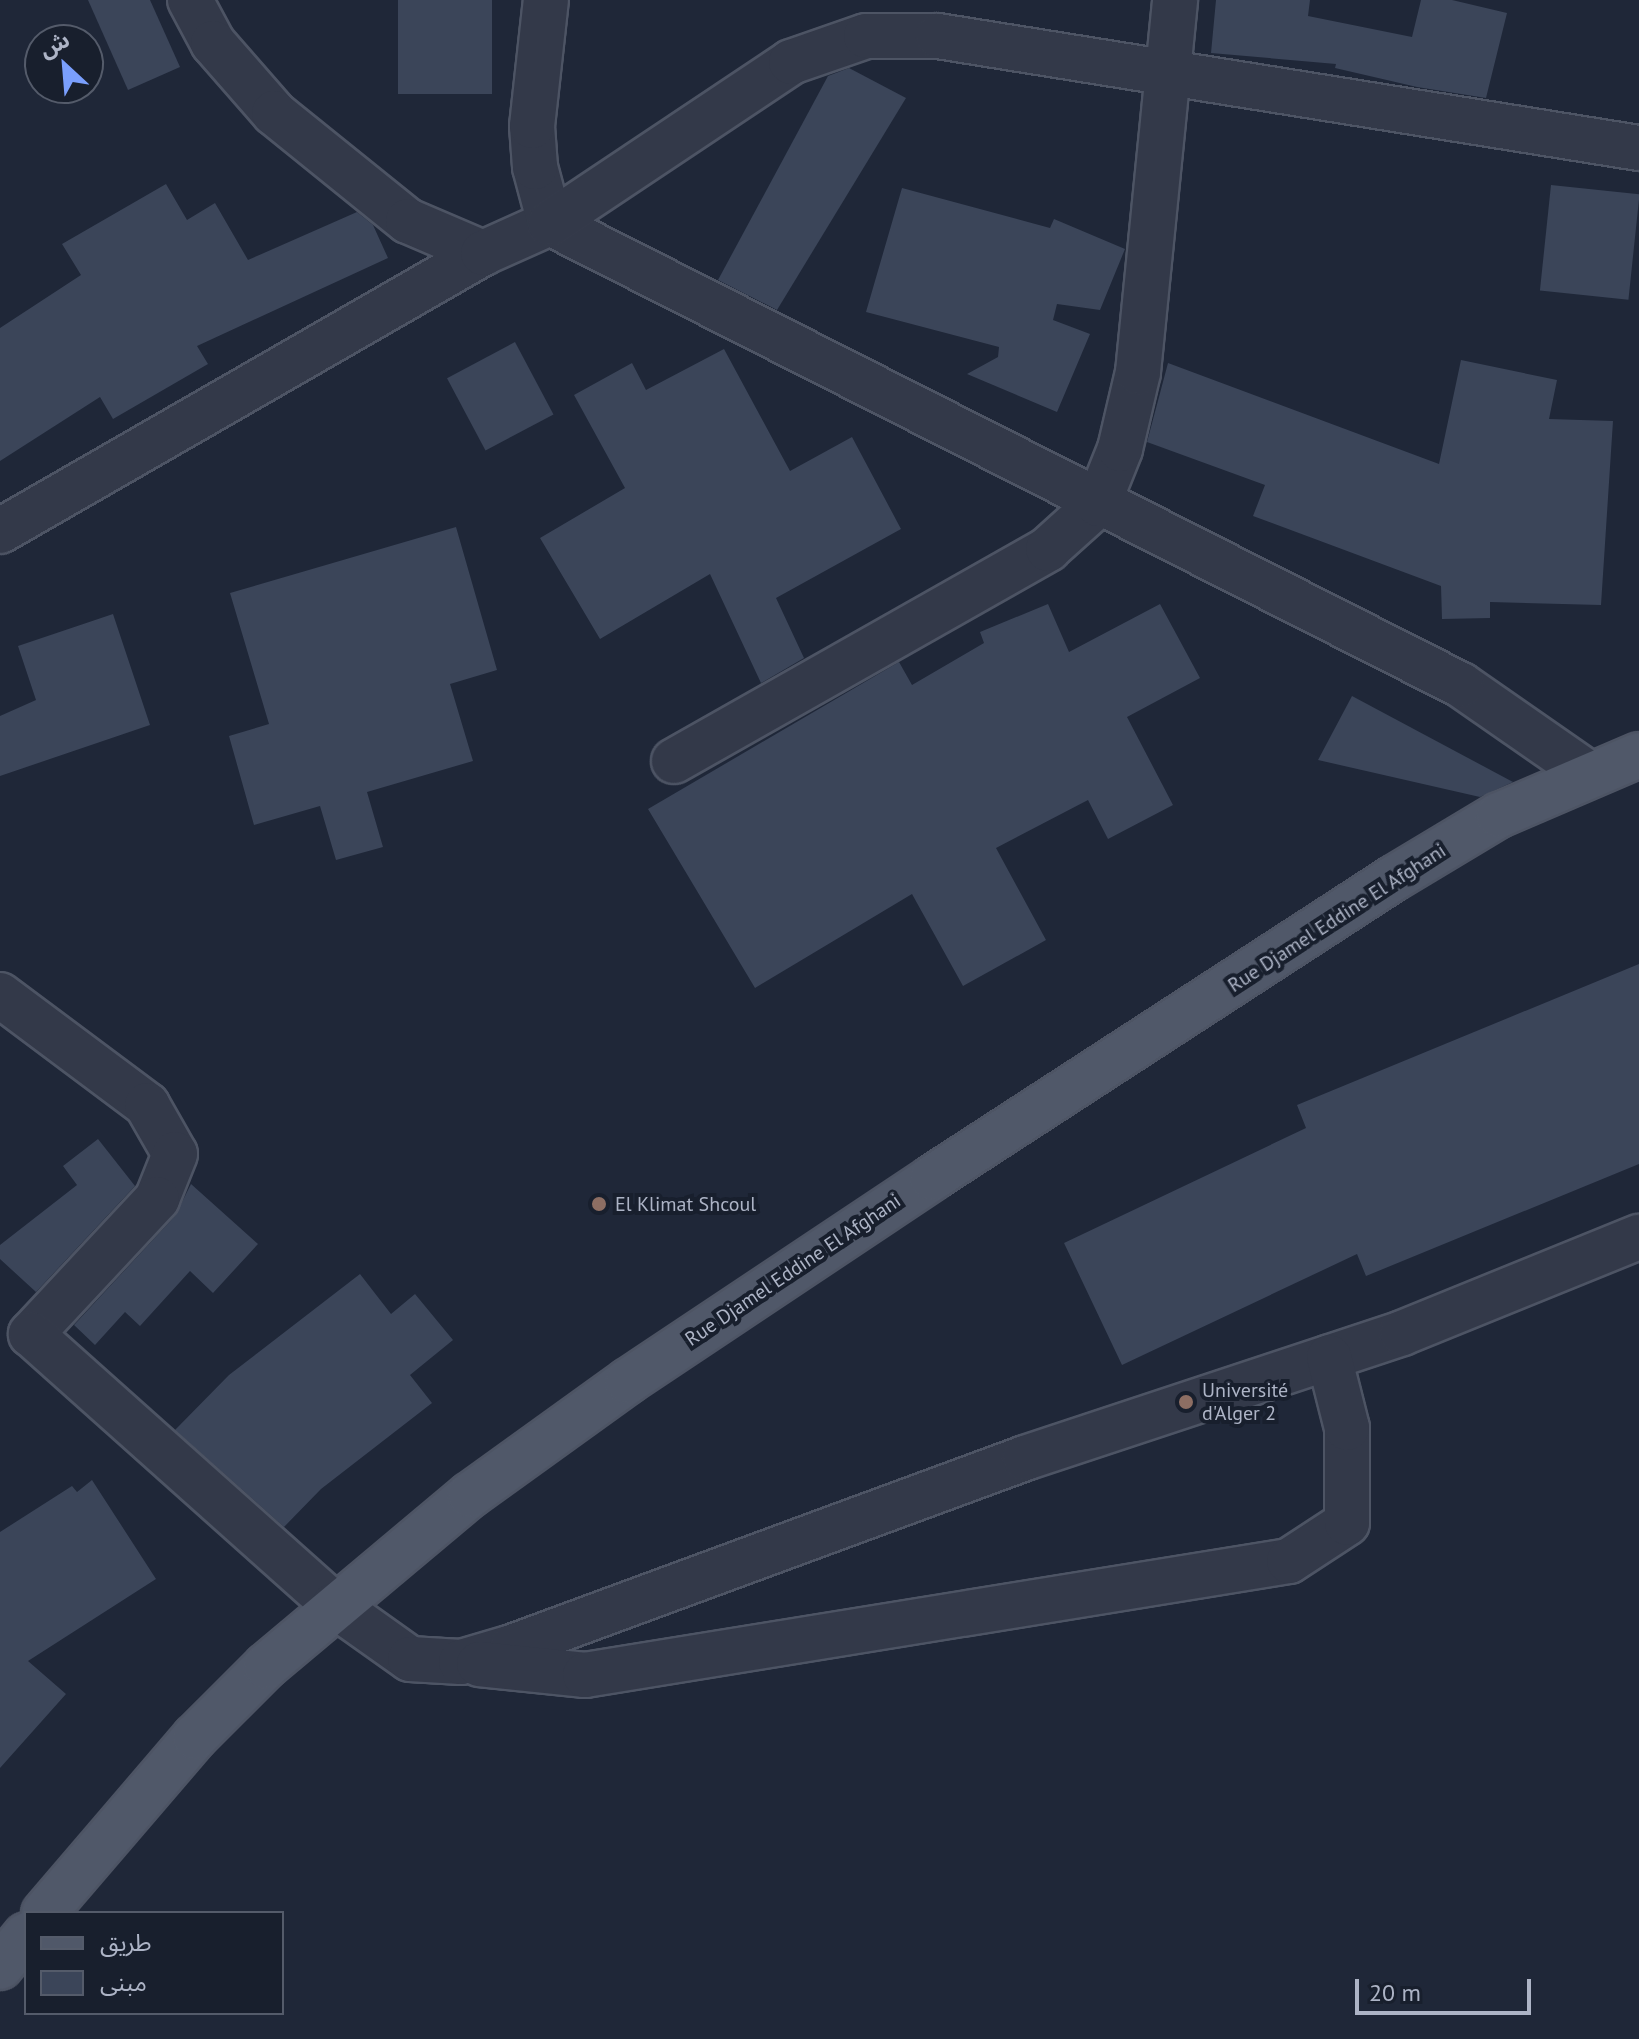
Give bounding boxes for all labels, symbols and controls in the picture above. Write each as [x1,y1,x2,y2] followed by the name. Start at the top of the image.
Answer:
[24,24,104,104] north arrow
[35,25,74,63] text: ش
[1223,838,1451,998] street label: Rue Djamel Eddine El Afghani
[680,1189,906,1351] street label: Rue Djamel Eddine El Afghani
[615,1192,756,1216] place label: El Klimat Shcoul
[590,1195,608,1213] marker: El Klimat Shcoul
[1202,1378,1288,1425] place label: Université d'Alger 2
[1177,1393,1195,1411] marker: Université d'Alger 2
[24,1911,284,2015] legend
[100,1927,152,1958] text: طريق
[1359,1963,1535,2013] scale bar
[100,1967,147,1998] text: مبنى
[1369,1977,1421,2008] text: 20 m

